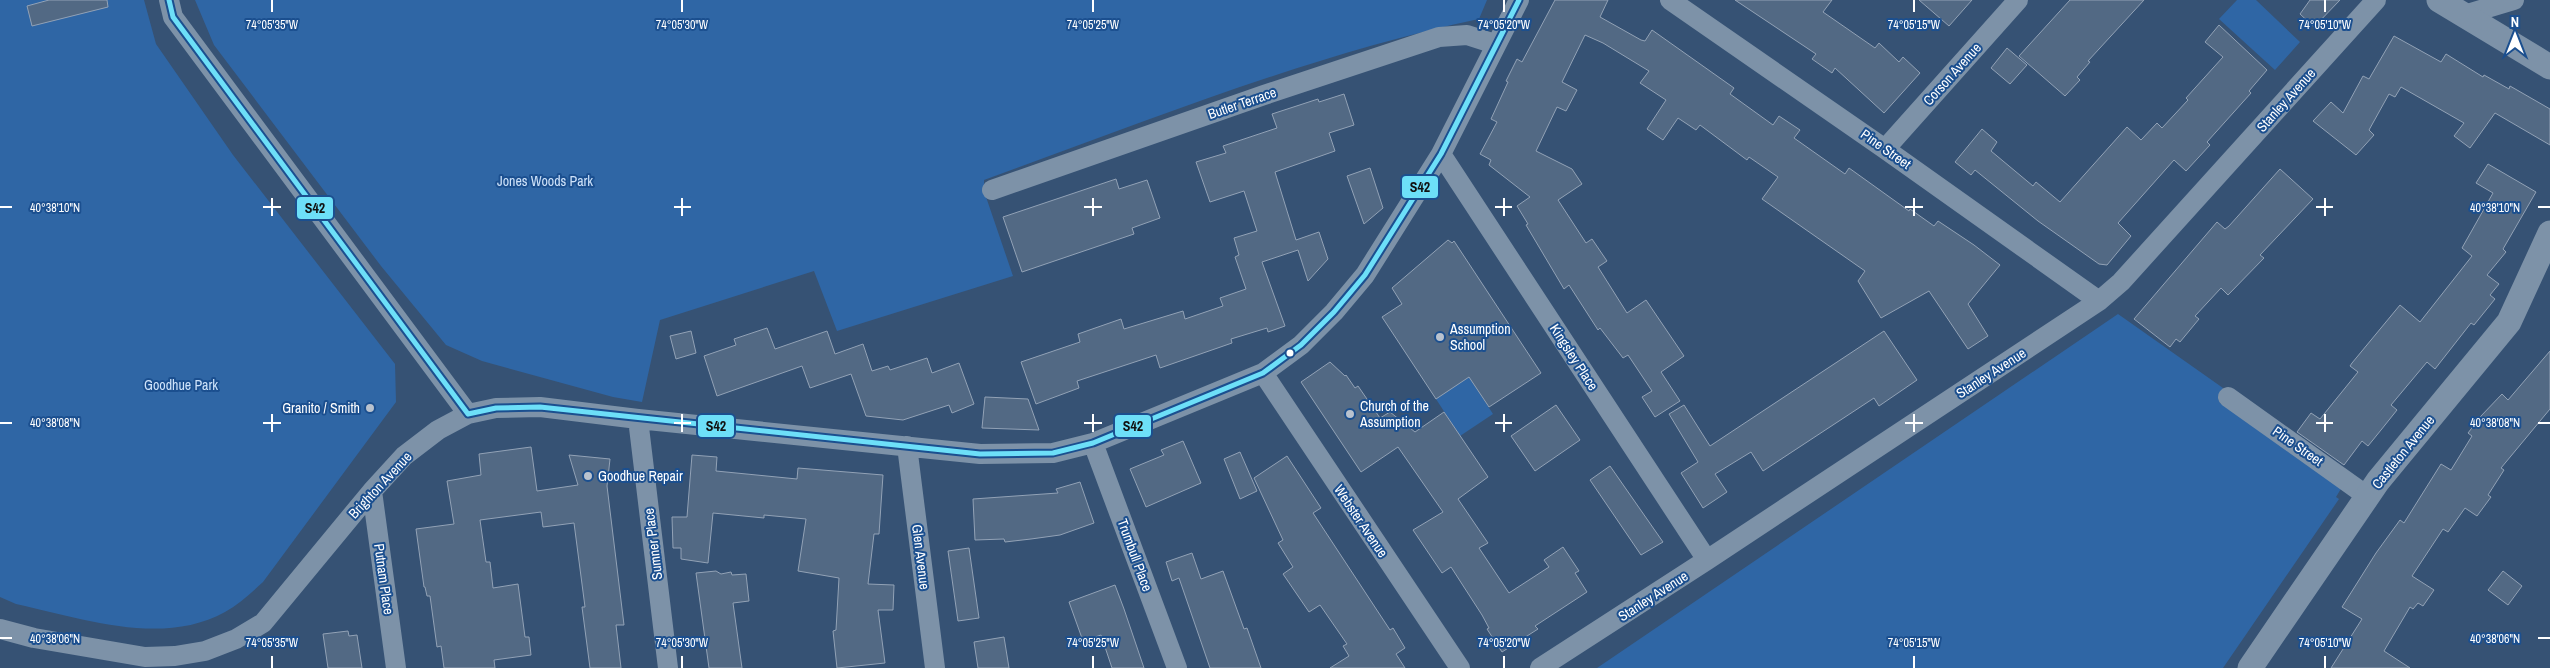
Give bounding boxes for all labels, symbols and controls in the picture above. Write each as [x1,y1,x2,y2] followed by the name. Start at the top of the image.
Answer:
[2490,10,2540,60] north arrow
[2511,13,2519,31] text: N
[246,17,299,33] text: 74°05'35"W
[656,17,709,33] text: 74°05'30"W
[1067,17,1120,33] text: 74°05'25"W
[1478,17,1531,33] text: 74°05'20"W
[1888,17,1941,33] text: 74°05'15"W
[2299,17,2352,33] text: 74°05'10"W
[1919,39,1985,109] street label: Corson Avenue
[2253,64,2319,136] street label: Stanley Avenue
[1205,83,1279,123] street label: Butler Terrace
[1857,125,1915,173] street label: Pine Street
[497,172,593,190] park label: Jones Woods Park
[1401,175,1439,199] line badge: S42
[1410,178,1430,196] text: S42
[296,196,334,220] line badge: S42
[305,199,325,217] text: S42
[30,200,80,216] text: 40°38'10"N
[2470,200,2520,216] text: 40°38'10"N
[1449,320,1511,354] place label: Assumption School
[1546,320,1602,394] street label: Kingsley Place
[1434,331,1446,343] marker: Assumption School
[1953,344,2029,402] street label: Stanley Avenue
[1285,348,1295,358] unlabelled marker
[144,376,218,394] park label: Goodhue Park
[1359,397,1429,431] place label: Church of the Assumption
[282,399,360,417] place label: Granito / Smith
[364,402,376,414] marker: Granito / Smith
[1344,408,1356,420] marker: Church of the Assumption
[2368,411,2438,493] street label: Castleton Avenue
[697,414,735,438] line badge: S42
[1114,414,1152,438] line badge: S42
[30,415,80,431] text: 40°38'08"N
[2470,415,2520,431] text: 40°38'08"N
[706,417,726,435] text: S42
[1123,417,1143,435] text: S42
[2269,422,2327,470] street label: Pine Street
[345,448,415,522] street label: Brighton Avenue
[598,467,683,485] place label: Goodhue Repair
[582,470,594,482] marker: Goodhue Repair
[1330,481,1392,561] street label: Webster Avenue
[640,507,666,581] street label: Sumner Place
[1114,516,1156,594] street label: Trumbull Place
[908,523,934,591] street label: Glen Avenue
[370,542,398,616] street label: Putnam Place
[1615,567,1691,625] street label: Stanley Avenue
[30,631,80,647] text: 40°38'06"N
[2470,631,2520,647] text: 40°38'06"N
[246,635,299,651] text: 74°05'35"W
[656,635,709,651] text: 74°05'30"W
[1067,635,1120,651] text: 74°05'25"W
[1478,635,1531,651] text: 74°05'20"W
[1888,635,1941,651] text: 74°05'15"W
[2299,635,2352,651] text: 74°05'10"W

